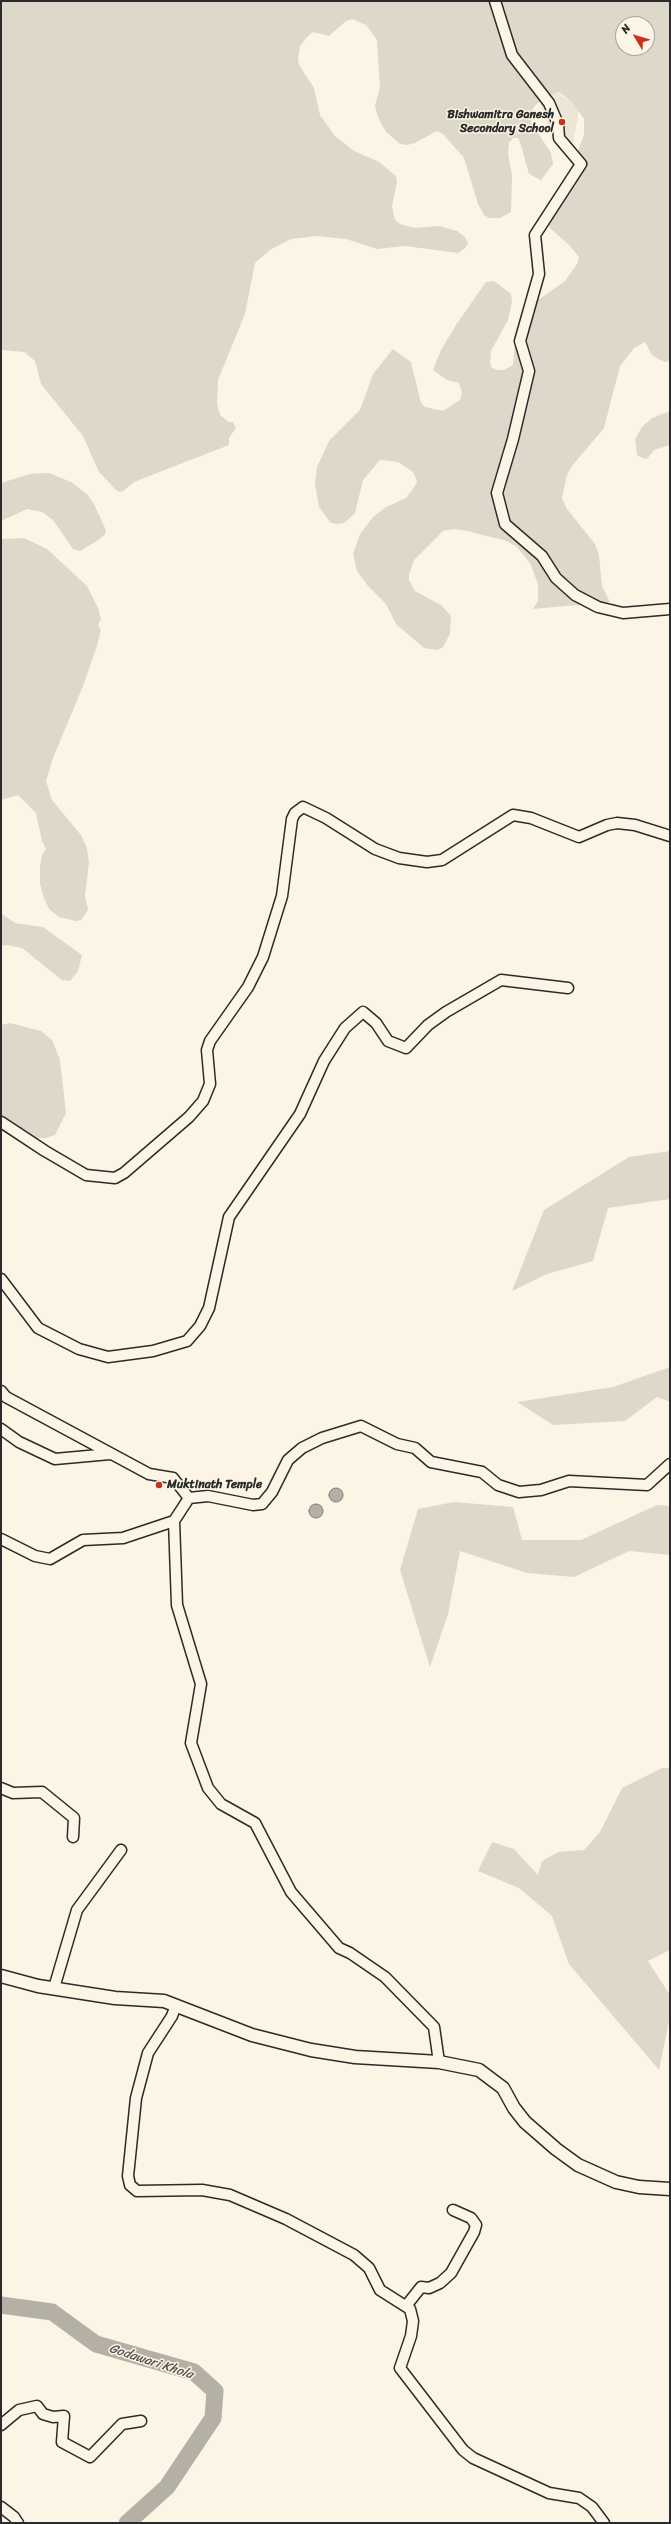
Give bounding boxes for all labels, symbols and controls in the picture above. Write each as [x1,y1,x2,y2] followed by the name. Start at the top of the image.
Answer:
[615,16,655,56] north arrow
[616,20,636,38] text: N
[447,108,554,136] place label: Bishwamitra Ganesh Secondary School
[557,117,567,127] marker: Bishwamitra Ganesh Secondary School
[167,1478,262,1492] place label: Muktinath Temple
[154,1480,164,1490] marker: Muktinath Temple
[107,2341,195,2383] water label: Godawari Khola

